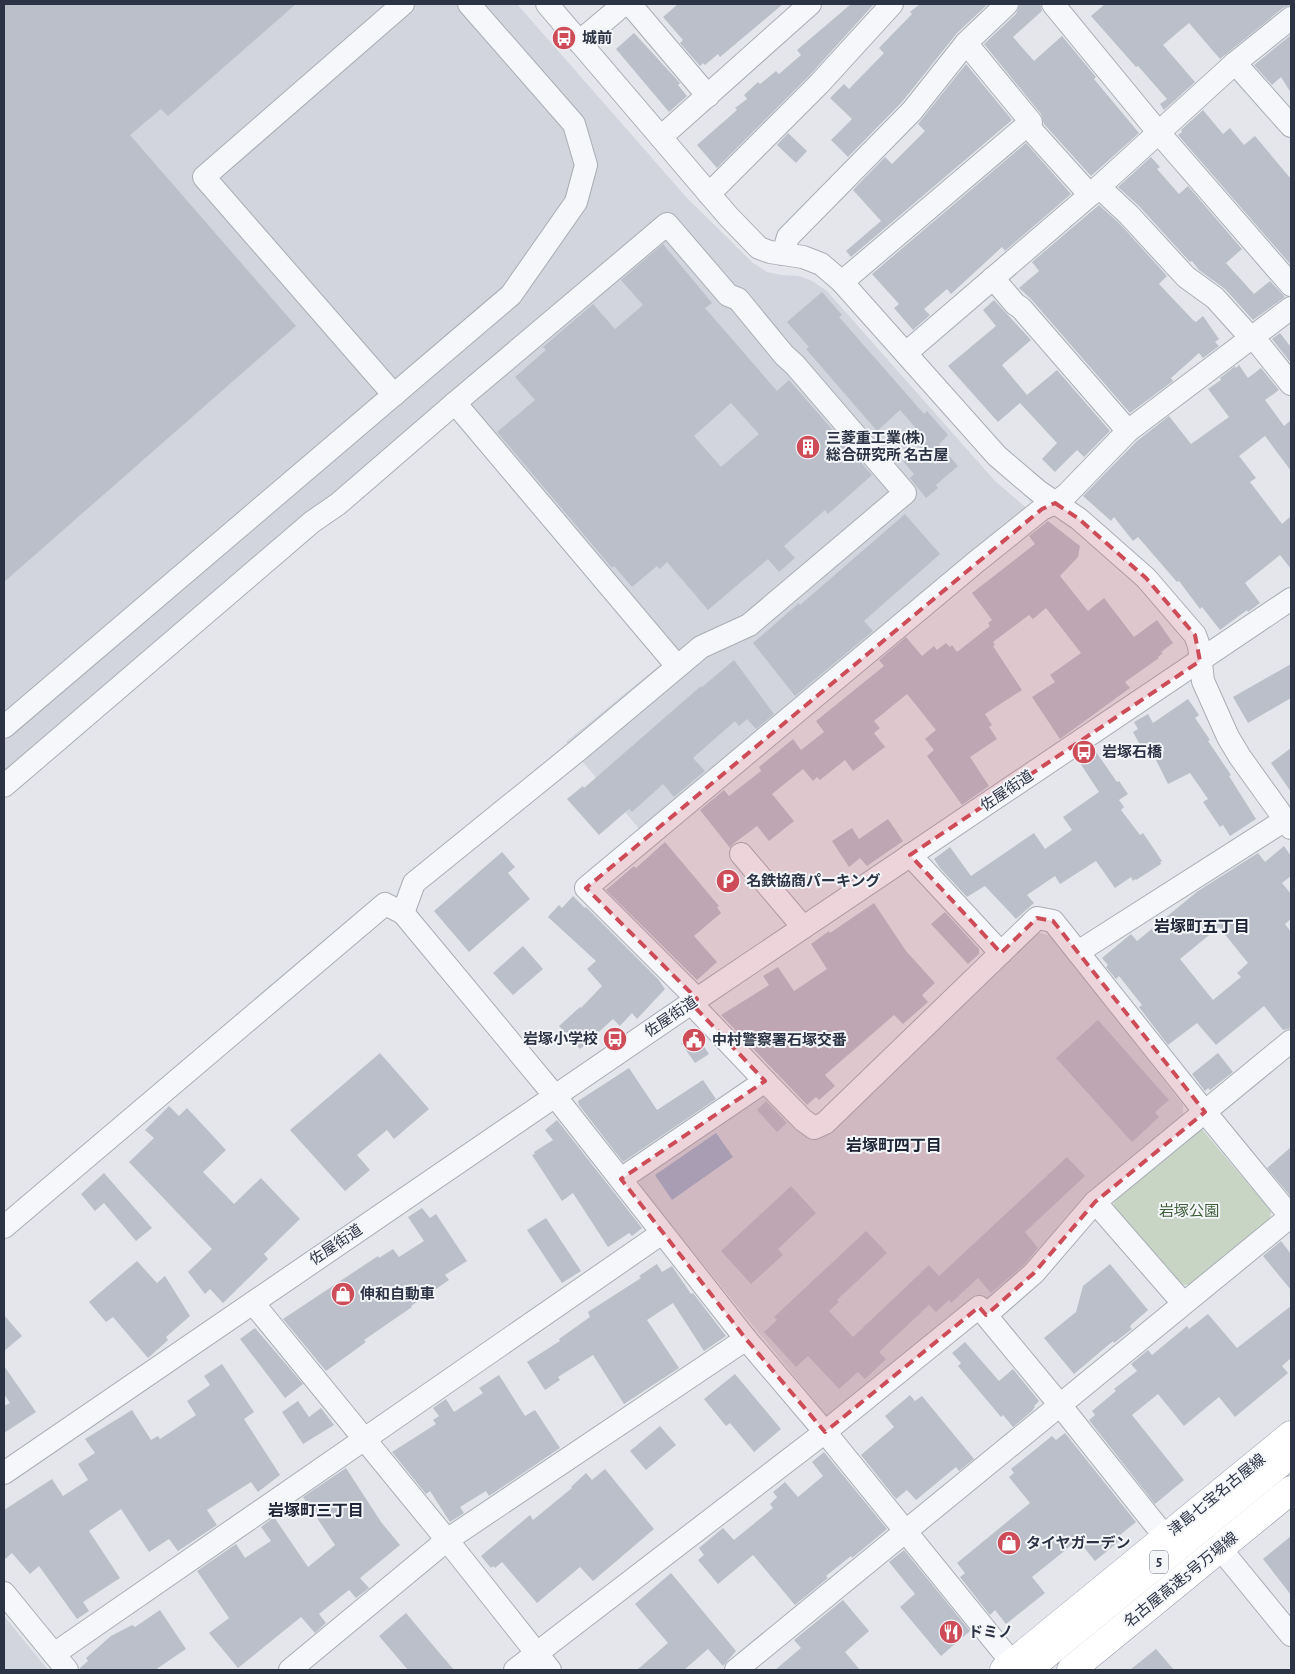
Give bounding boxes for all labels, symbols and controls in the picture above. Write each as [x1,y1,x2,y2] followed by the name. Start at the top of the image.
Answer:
[551,25,577,51] bus stop icon: 城前
[582,29,612,46] place label: 城前
[826,430,948,463] place label: 三菱重工業(株) 総合研究所 名古屋
[795,434,821,460] building icon: 三菱重工業(株) 総合研究所 名古屋
[1071,739,1097,765] bus stop icon: 岩塚石橋
[1102,744,1163,760] place label: 岩塚石橋
[977,767,1036,814] street label: 佐屋街道
[715,868,741,894] parking icon: 名鉄協商パーキング
[746,872,881,889] place label: 名鉄協商パーキング
[1154,918,1250,935] district label: 岩塚町五丁目
[641,993,700,1040] street label: 佐屋街道
[602,1026,628,1052] bus stop icon: 岩塚小学校
[681,1027,707,1053] public building icon: 中村警察署石塚交番
[523,1031,598,1047] place label: 岩塚小学校
[712,1031,847,1048] place label: 中村警察署石塚交番
[846,1137,942,1154] district label: 岩塚町四丁目
[1159,1203,1219,1219] park label: 岩塚公園
[306,1221,365,1268] street label: 佐屋街道
[330,1281,356,1307] shop icon: 伸和自動車
[360,1286,435,1302] place label: 伸和自動車
[1165,1451,1268,1539] street label: 津島七宝名古屋線
[268,1502,364,1519] district label: 岩塚町三丁目
[1121,1529,1241,1630] street label: 名古屋高速5号万場線
[996,1530,1022,1556] shop icon: タイヤガーデン
[1026,1535,1131,1551] place label: タイヤガーデン
[1150,1550,1168,1574] road number: 5
[938,1619,964,1645] restaurant icon: ドミノ
[968,1625,1013,1640] place label: ドミノ

